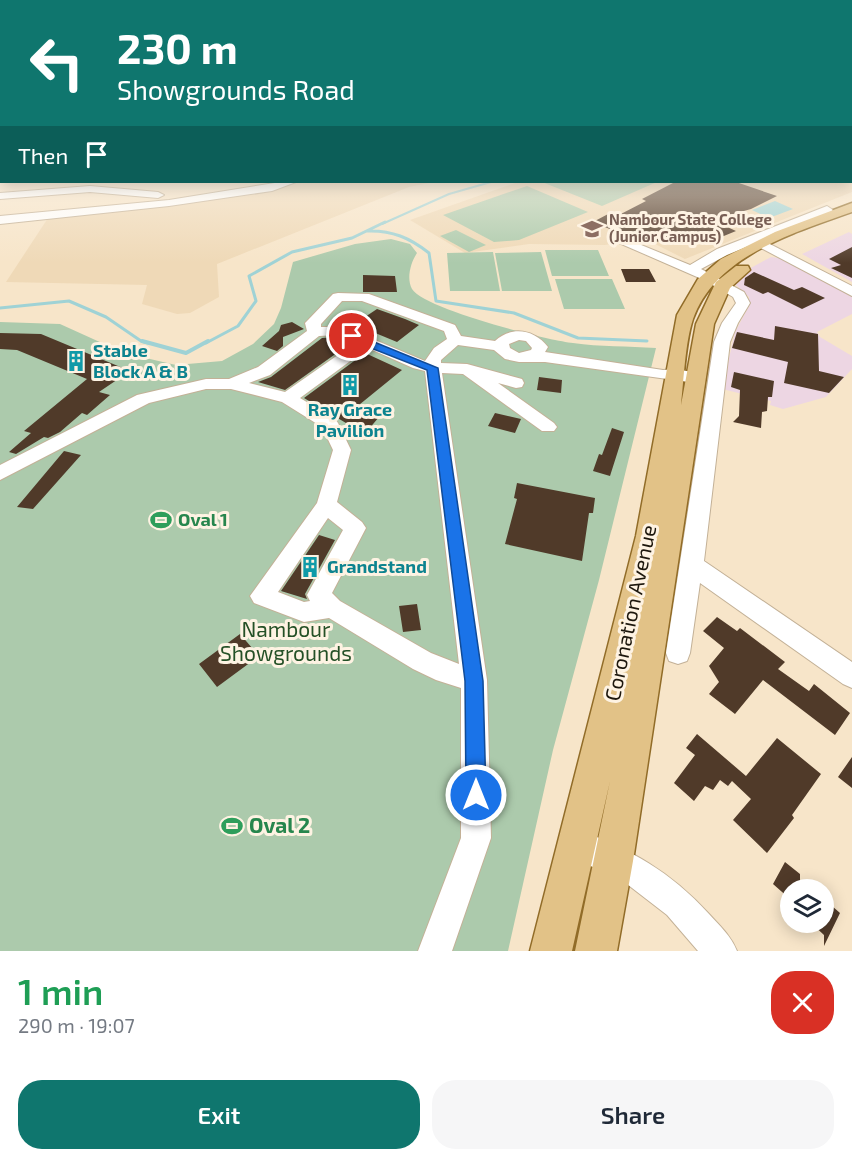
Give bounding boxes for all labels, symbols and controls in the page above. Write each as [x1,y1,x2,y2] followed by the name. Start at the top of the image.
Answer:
[117,22,238,72] text: 230 m
[18,24,96,102] icon: left
[117,73,355,105] text: Showgrounds Road
[80,138,113,171] icon: arrive
[18,142,68,168] text: Then
[609,210,772,245] place label: Nambour State College (Junior Campus)
[580,217,604,241] school or university icon: Nambour State College (Junior Campus)
[326,310,377,361] pin
[335,319,368,352] icon: arrive
[93,339,188,382] place label: Stable Block A & B
[64,349,88,373] building icon: Stable Block A & B
[338,373,362,397] building icon: Ray Grace Pavilion
[308,398,392,441] place label: Ray Grace Pavilion
[149,508,173,532] sports icon: Oval 1
[178,508,228,530] place label: Oval 1
[599,522,660,703] street label: Coronation Avenue
[298,555,322,579] building icon: Grandstand
[327,555,427,577] place label: Grandstand
[220,616,352,665] park label: Nambour Showgrounds
[444,763,508,827] position arrow
[249,812,310,837] place label: Oval 2
[220,814,244,838] sports icon: Oval 2
[780,879,834,933] map controls
[780,879,834,933] button: layers
[18,969,103,1012] text: 1 min
[771,971,834,1034] button: close
[18,1013,135,1037] text: 290 m · 19:07
[18,1080,420,1149] button: Exit
[432,1080,834,1149] button: Share

